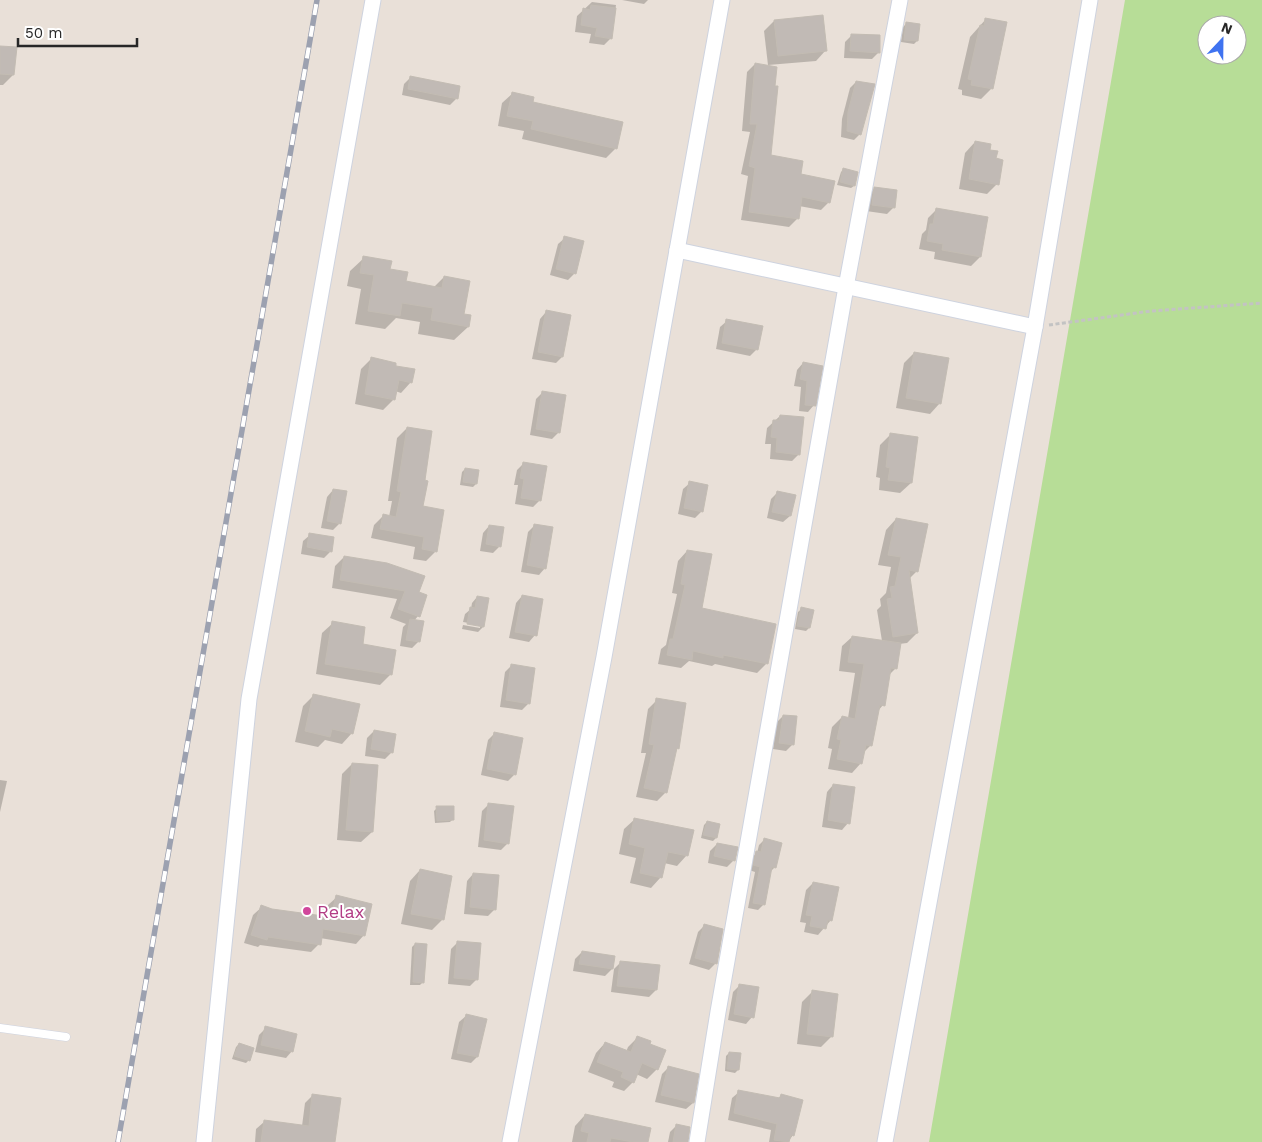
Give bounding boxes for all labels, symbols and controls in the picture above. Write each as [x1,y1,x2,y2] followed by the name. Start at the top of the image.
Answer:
[18,15,136,47] scale bar
[1197,15,1247,65] north arrow
[1219,19,1235,37] text: N
[25,24,62,42] text: 50 m
[317,901,364,922] place label: Relax
[301,905,313,917] marker: Relax

